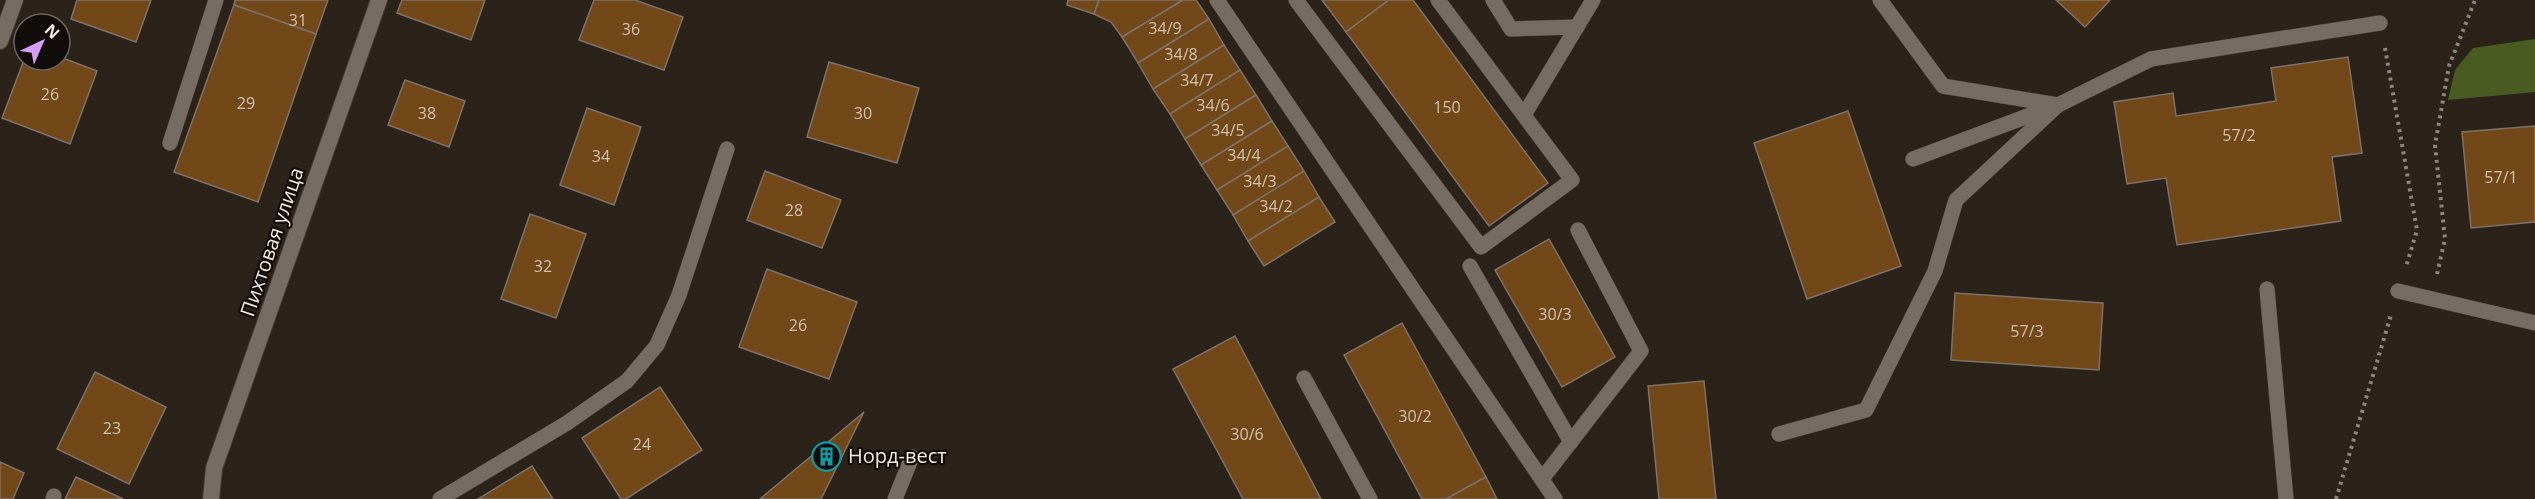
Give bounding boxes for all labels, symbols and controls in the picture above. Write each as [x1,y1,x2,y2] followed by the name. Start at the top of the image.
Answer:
[289,9,307,31] house number: 31
[12,12,72,72] north arrow
[1148,17,1182,39] house number: 34/9
[622,18,640,40] house number: 36
[40,19,65,44] text: N
[1164,43,1198,65] house number: 34/8
[1180,69,1214,91] house number: 34/7
[41,83,59,105] house number: 26
[237,92,255,114] house number: 29
[1196,94,1230,116] house number: 34/6
[1433,96,1461,118] house number: 150
[418,102,436,124] house number: 38
[854,102,872,124] house number: 30
[1211,119,1245,141] house number: 34/5
[2222,124,2256,146] house number: 57/2
[1227,144,1261,166] house number: 34/4
[592,145,610,167] house number: 34
[233,164,310,320] street label: Пихтовая улица
[2484,166,2518,188] house number: 57/1
[1243,170,1277,192] house number: 34/3
[1259,195,1293,217] house number: 34/2
[785,199,803,221] house number: 28
[534,255,552,277] house number: 32
[1538,303,1572,325] house number: 30/3
[789,314,807,336] house number: 26
[2010,320,2044,342] house number: 57/3
[1398,405,1432,427] house number: 30/2
[103,417,121,439] house number: 23
[1230,423,1264,445] house number: 30/6
[633,433,651,455] house number: 24
[811,440,843,472] building icon: Норд-вест
[848,442,947,469] place label: Норд-вест

